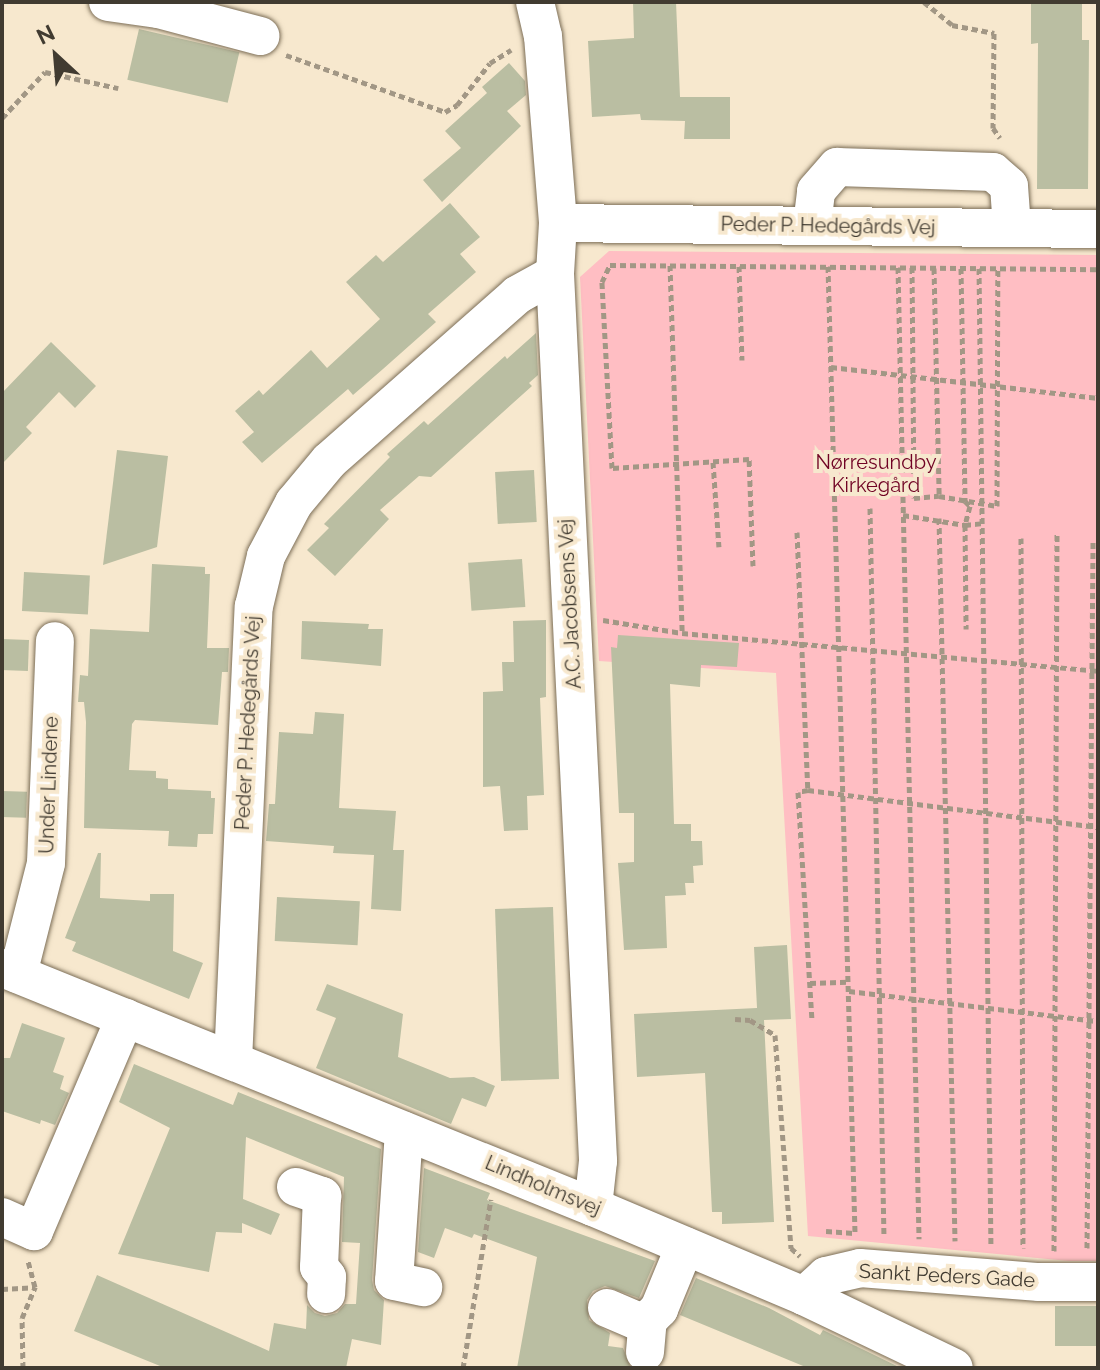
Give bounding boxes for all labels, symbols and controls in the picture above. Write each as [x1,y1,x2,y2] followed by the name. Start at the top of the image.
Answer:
[16,16,96,96] north arrow
[32,19,59,50] text: N
[720,212,936,240] street label: Peder P. Hedegårds Vej
[815,451,937,498] park label: Nørresundby Kirkegård
[554,518,586,690] street label: A.C. Jacobsens Vej
[230,615,266,831] street label: Peder P. Hedegårds Vej
[35,716,63,854] street label: Under Lindene
[481,1151,605,1221] street label: Lindholmsvej
[858,1259,1036,1293] street label: Sankt Peders Gade

